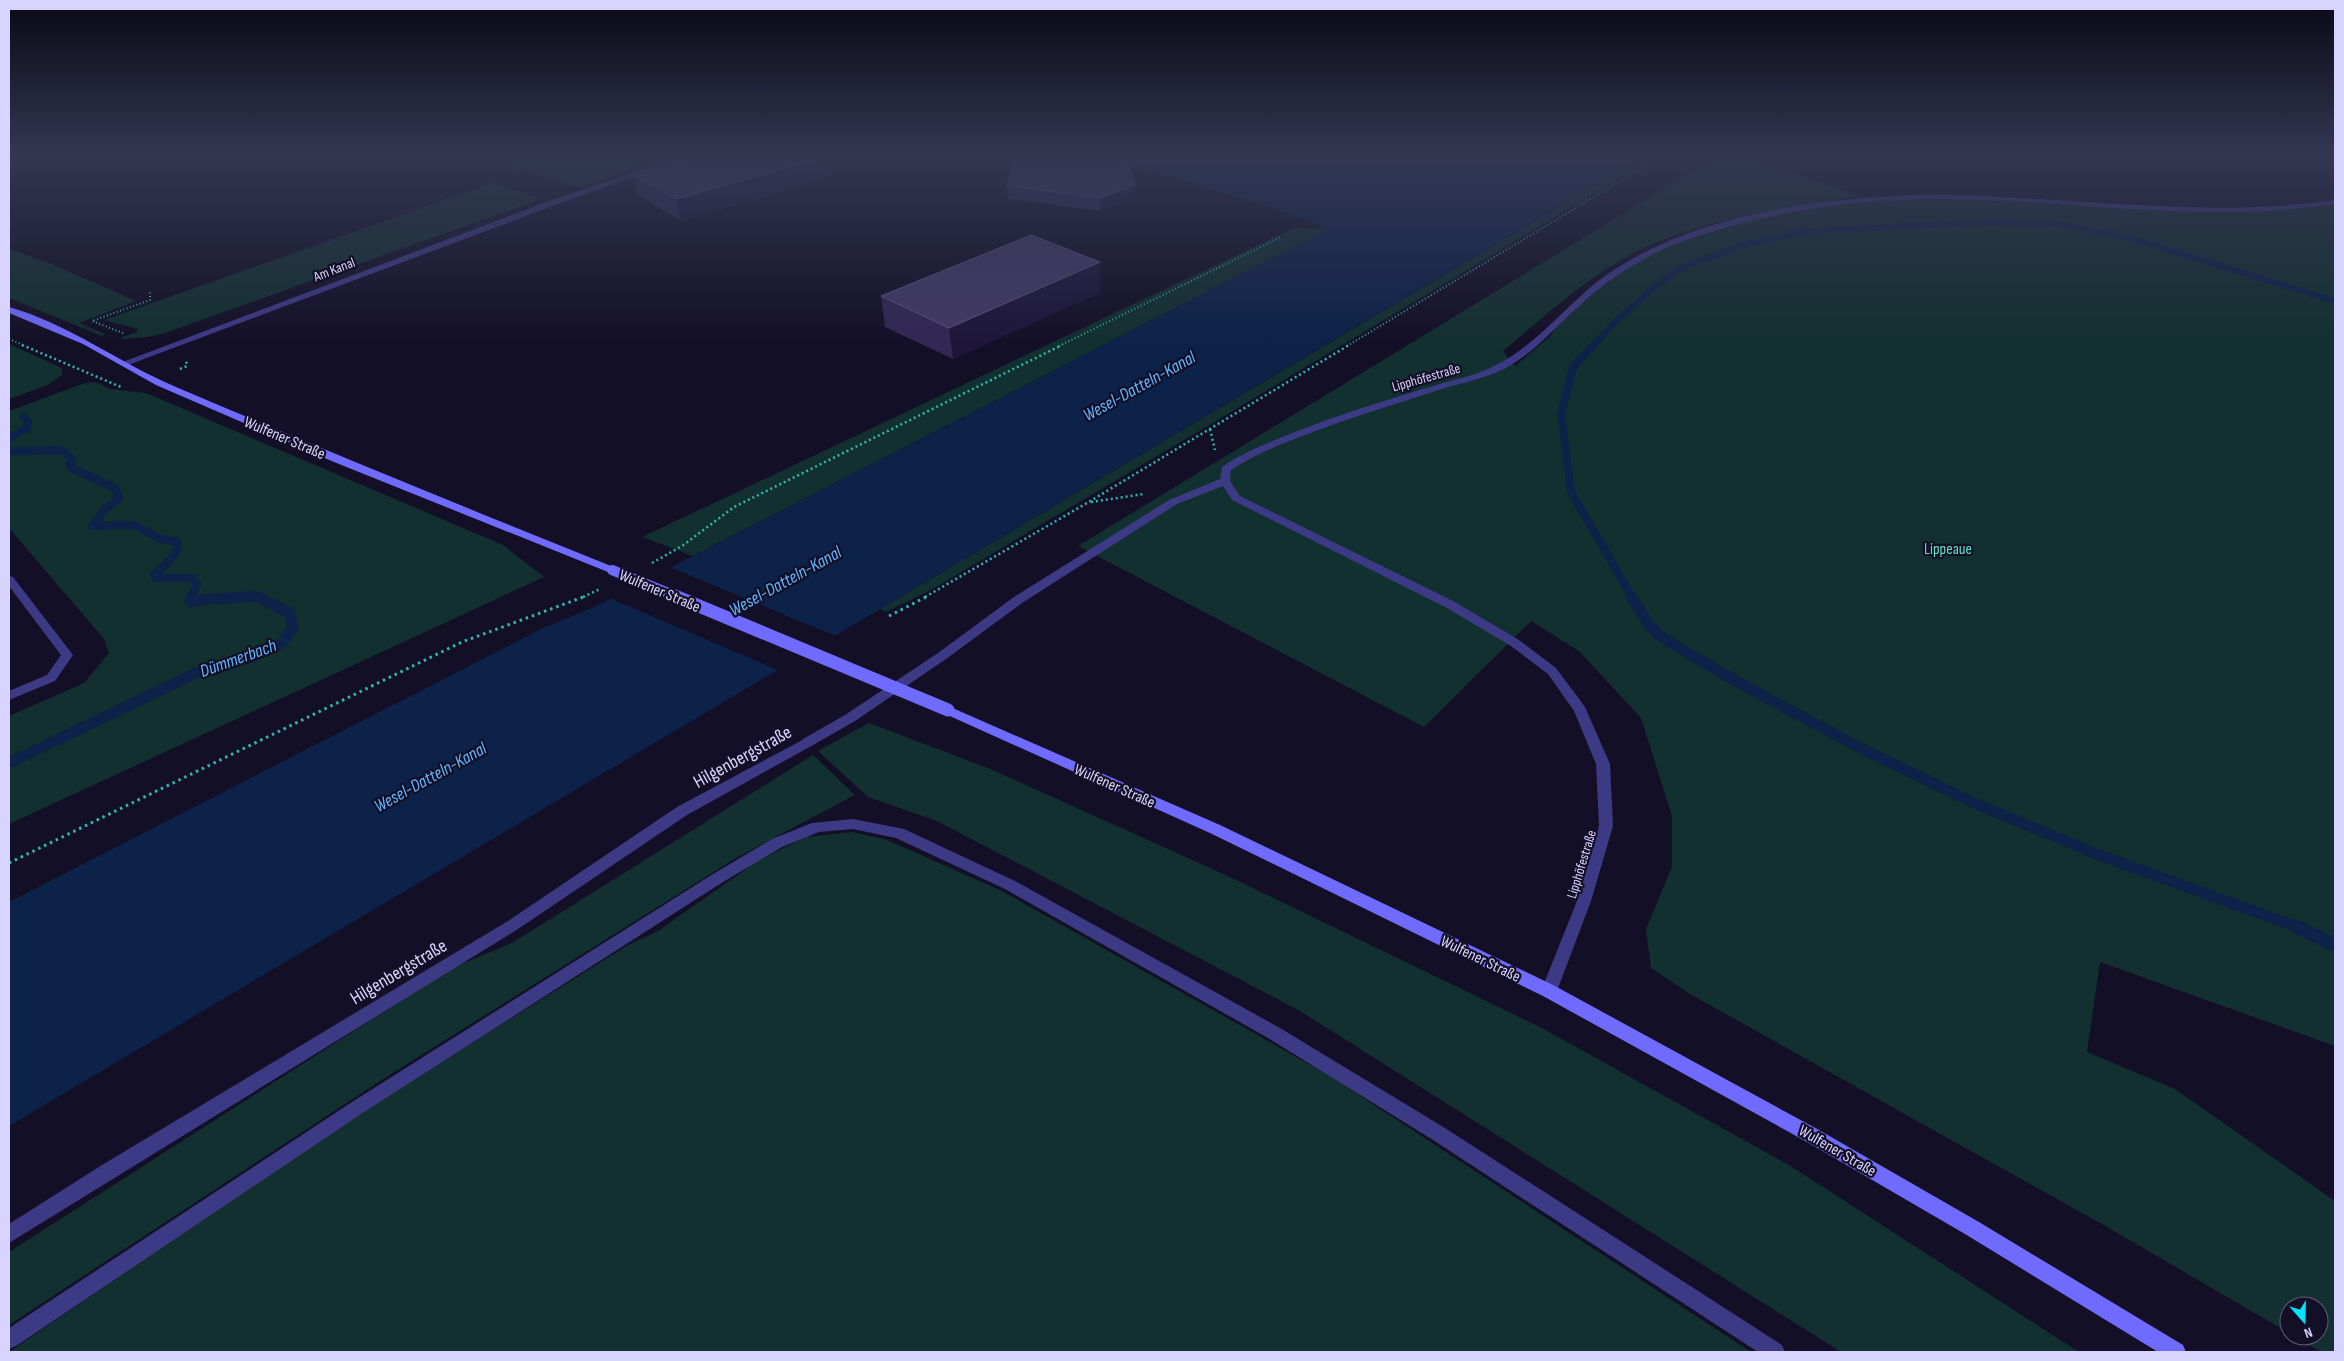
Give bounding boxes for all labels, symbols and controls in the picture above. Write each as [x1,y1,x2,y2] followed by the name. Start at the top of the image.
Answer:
[310,254,357,285] street label: Am Kanal
[1079,347,1200,426] water label: Wesel-Datteln-Kanal
[1390,360,1462,395] street label: Lipphöfestraße
[241,413,328,464] street label: Wulfener Straße
[1924,540,1972,559] park label: Lippeaue
[725,542,846,621] water label: Wesel-Datteln-Kanal
[616,566,703,617] street label: Wulfener Straße
[197,635,280,682] water label: Dümmerbach
[690,721,796,794] street label: Hilgenbergstraße
[370,738,491,817] water label: Wesel-Datteln-Kanal
[1071,760,1158,813] street label: Wulfener Straße
[1563,828,1600,900] street label: Lipphöfestraße
[1437,932,1523,987] street label: Wulfener Straße
[346,934,451,1010] street label: Hilgenbergstraße
[1795,1121,1879,1181] street label: Wulfener Straße
[2279,1296,2329,1346] north arrow
[2302,1323,2315,1342] text: N

